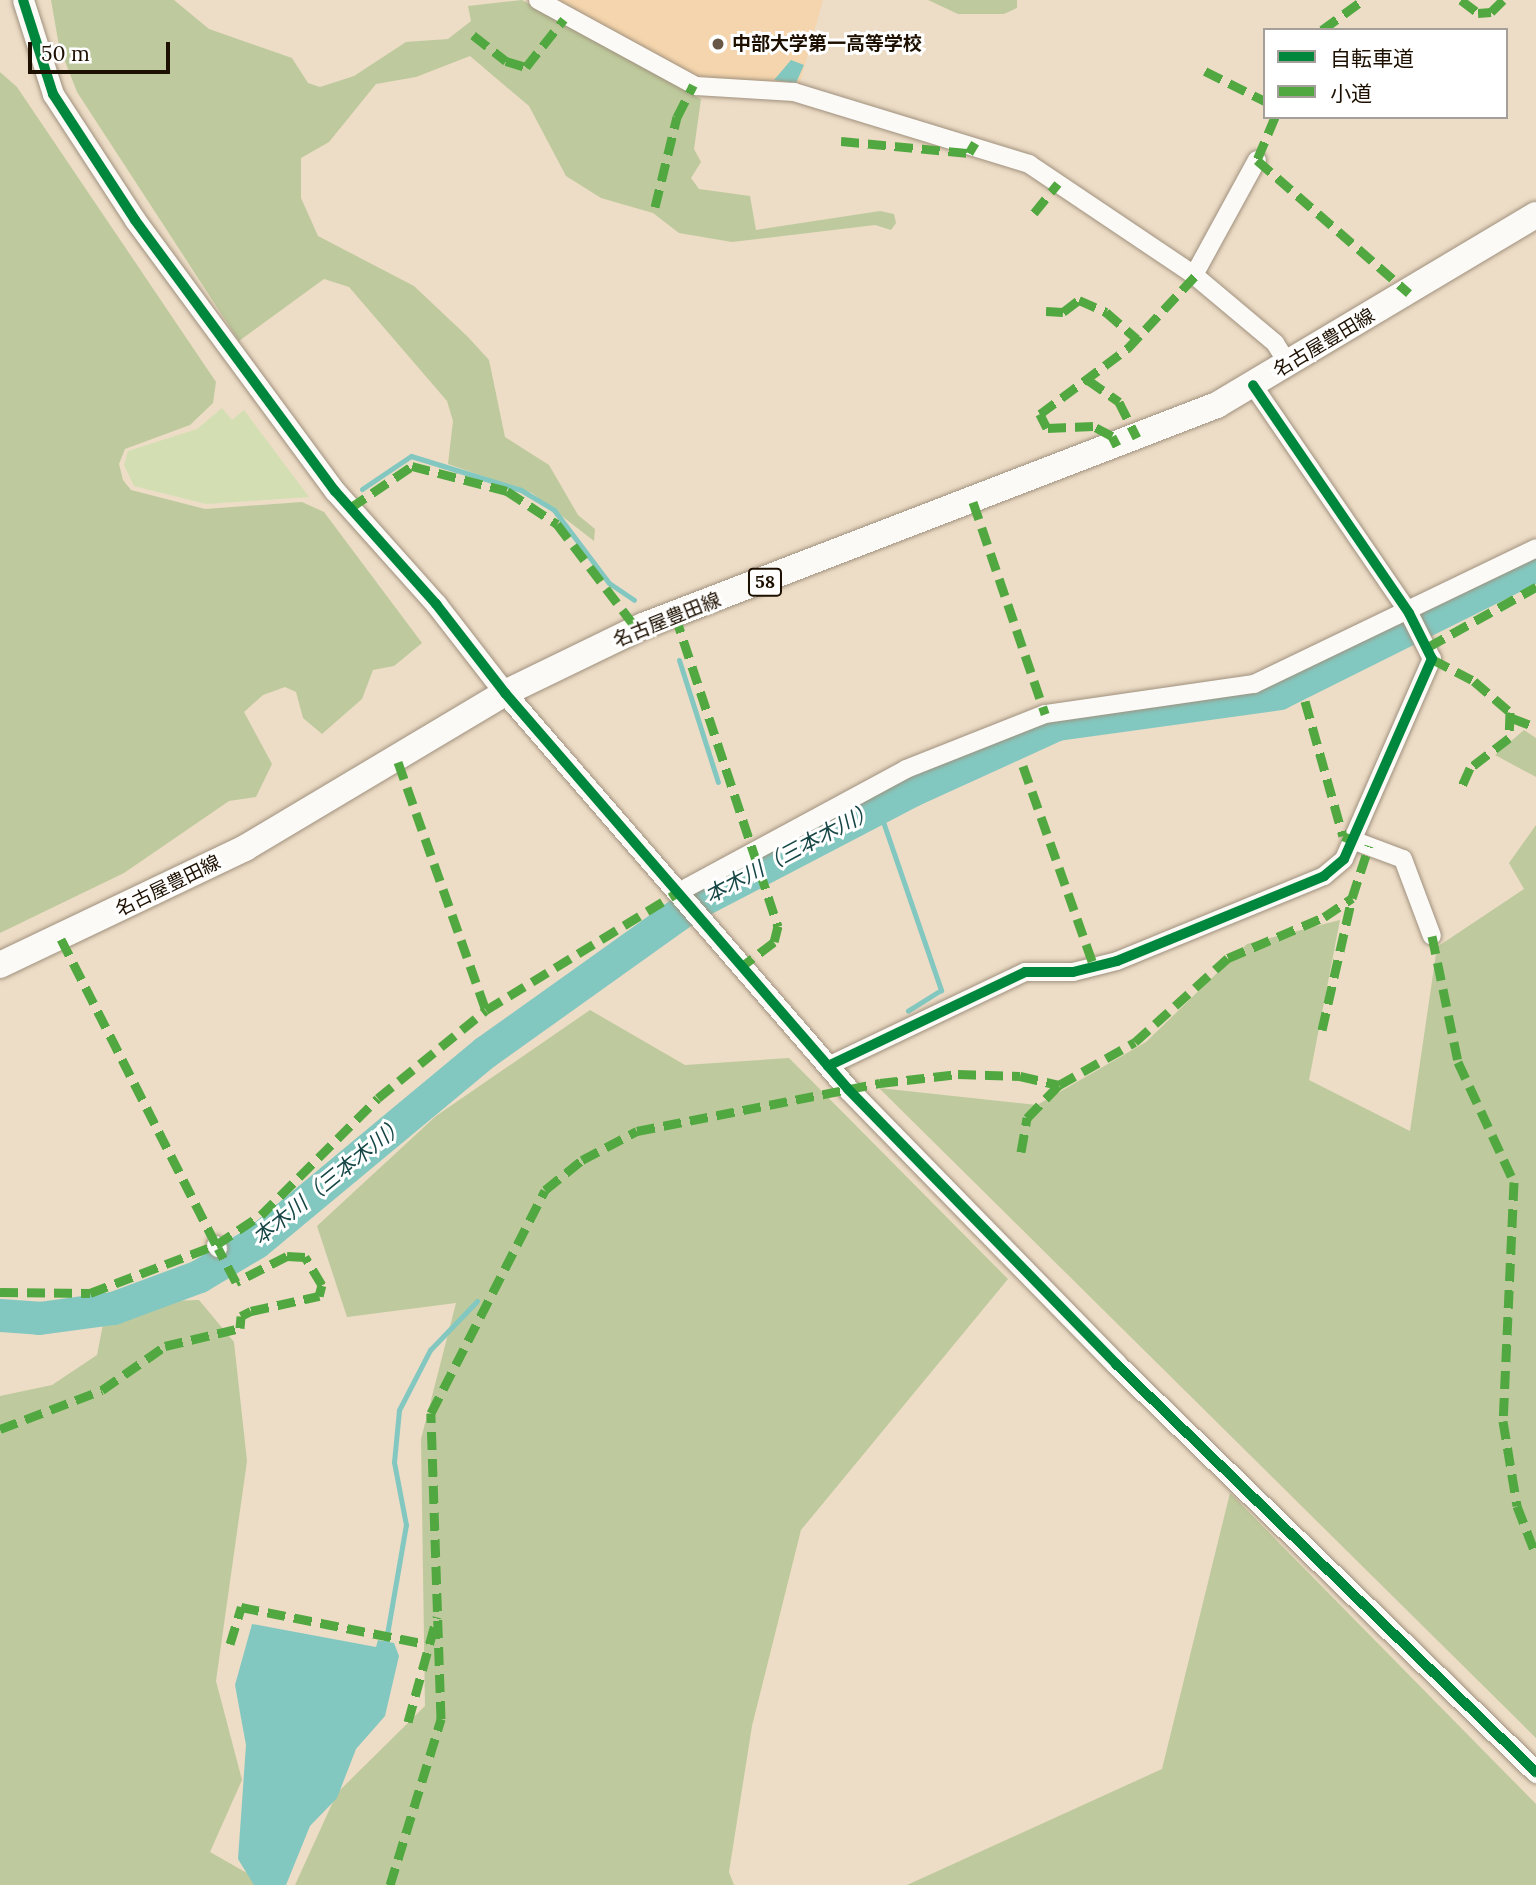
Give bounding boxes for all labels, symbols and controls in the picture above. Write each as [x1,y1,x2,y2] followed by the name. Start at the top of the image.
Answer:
[32,28,173,72] scale bar
[1263,28,1508,119] legend
[732,33,922,55] place label: 中部大学第一高等学校
[710,36,726,52] marker: 中部大学第一高等学校
[41,40,90,67] text: 50 m
[1330,45,1414,72] text: 自転車道
[1330,80,1372,107] text: 小道
[1269,304,1379,382] street label: 名古屋豊田線
[748,568,782,596] road number: 58
[610,588,724,652] street label: 名古屋豊田線
[701,798,879,908] water label: 本木川（三本木川）
[112,851,224,921] street label: 名古屋豊田線
[248,1112,410,1250] water label: 本木川（三本木川）

